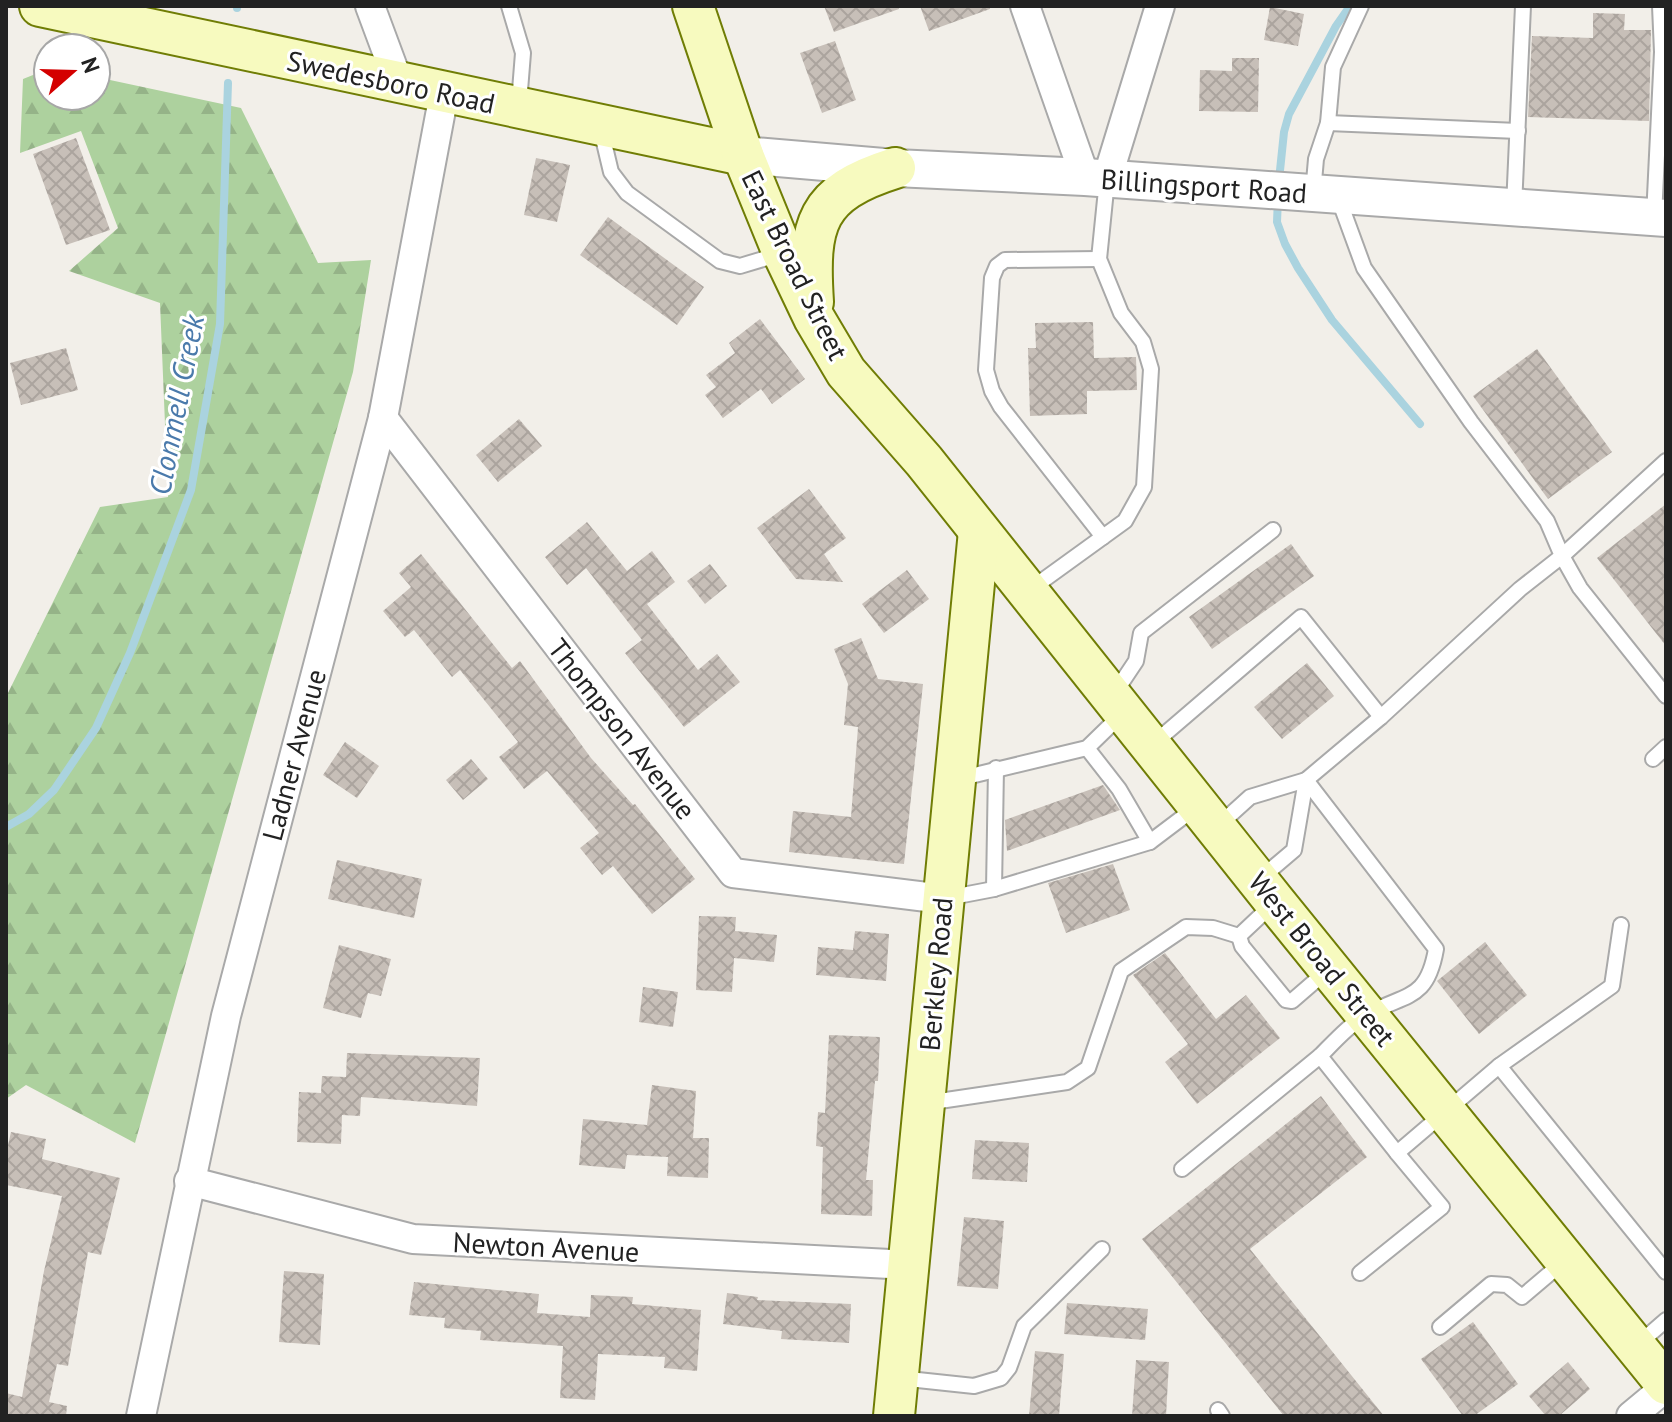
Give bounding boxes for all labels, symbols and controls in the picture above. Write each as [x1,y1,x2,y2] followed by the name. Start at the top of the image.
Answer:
[32,32,112,112] north arrow
[284,41,499,122] street label: Swedesboro Road
[75,54,106,77] text: N
[1100,160,1308,211] street label: Billingsport Road
[734,164,858,366] street label: East Broad Street
[139,310,212,498] water label: Clonmell Creek
[540,631,705,827] street label: Thompson Avenue
[253,665,334,845] street label: Ladner Avenue
[1241,864,1404,1054] street label: West Broad Street
[910,896,961,1052] street label: Berkley Road
[452,1223,640,1270] street label: Newton Avenue

